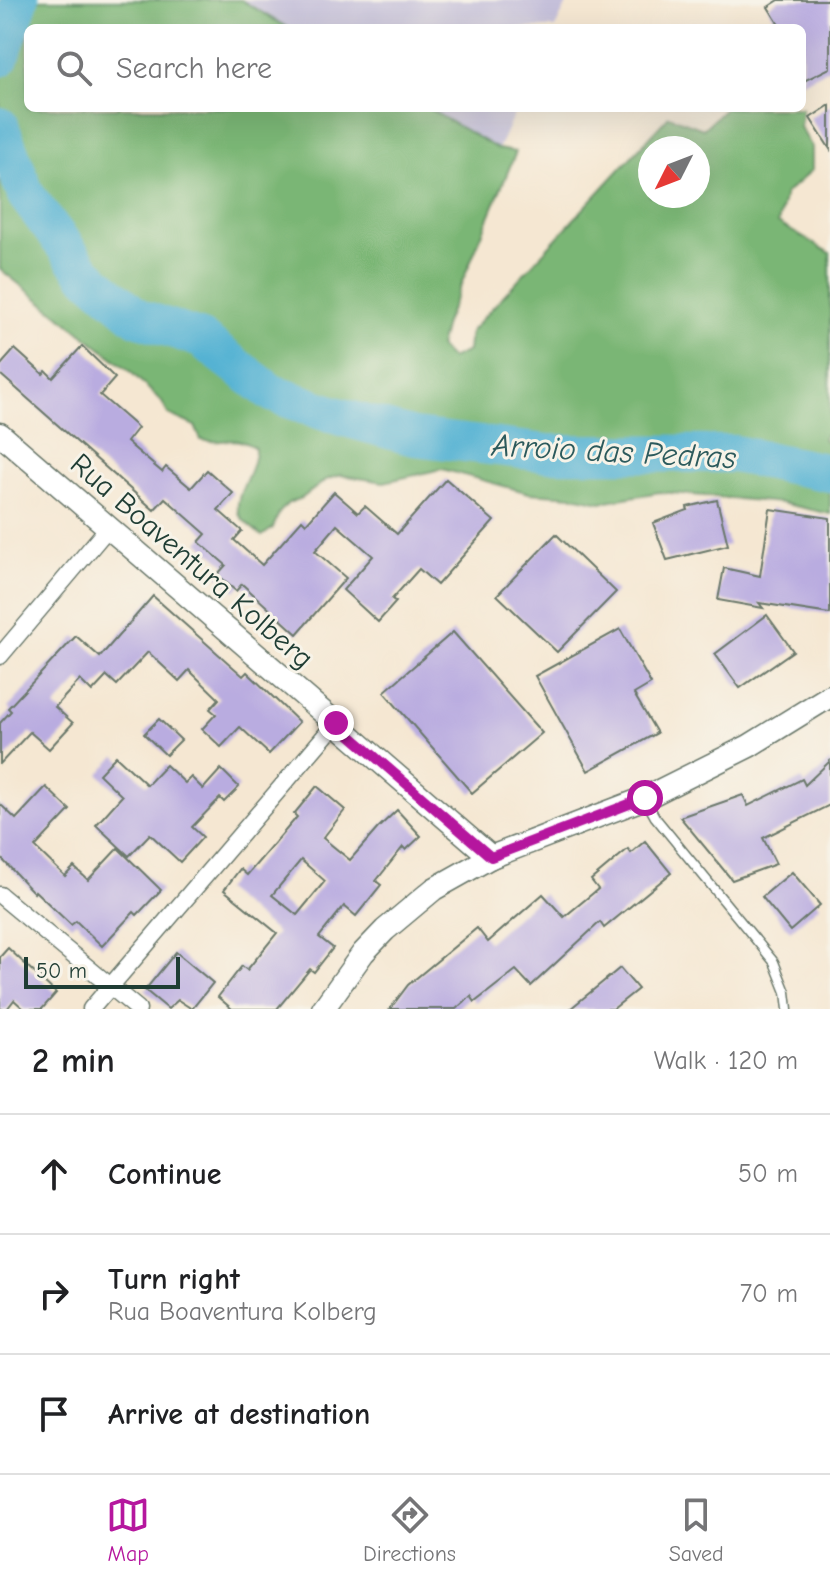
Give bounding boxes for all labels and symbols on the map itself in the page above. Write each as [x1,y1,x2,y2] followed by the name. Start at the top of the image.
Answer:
[638,136,710,208] north arrow
[490,427,738,476] water label: Arroio das Pedras
[63,446,320,676] street label: Rua Boaventura Kolberg
[318,705,354,741] route end
[627,780,663,816] route start
[24,953,180,989] scale bar

